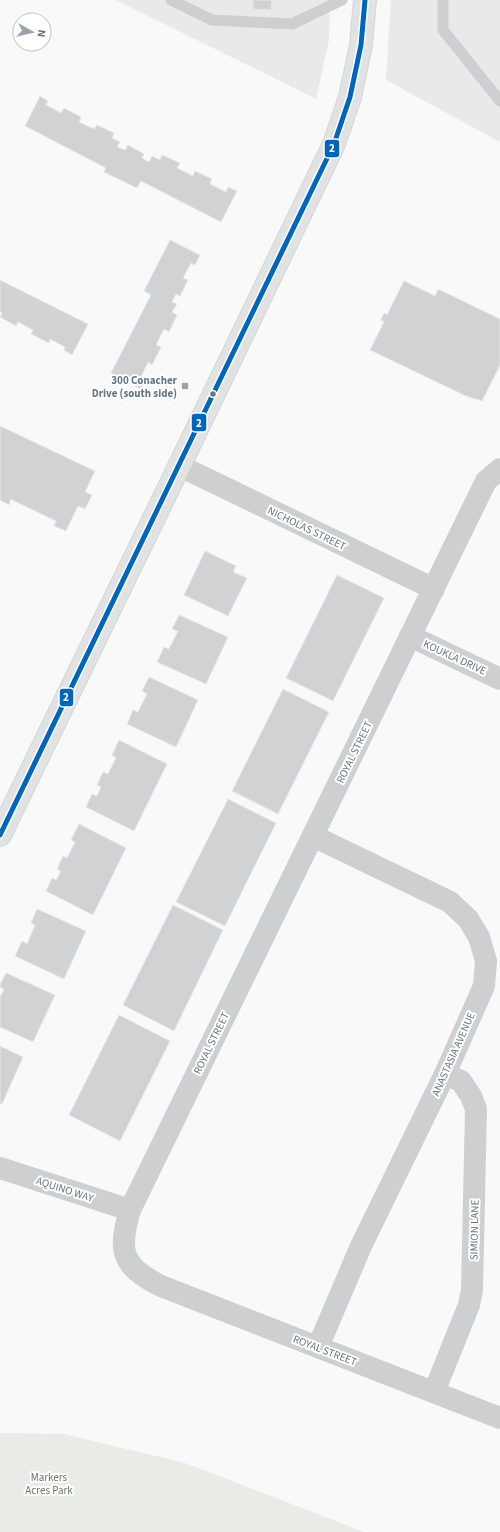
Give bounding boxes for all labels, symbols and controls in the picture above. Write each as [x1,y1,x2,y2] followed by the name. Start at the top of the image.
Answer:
[12,12,52,52] north arrow
[33,29,49,38] text: N
[324,139,340,158] line badge: 2
[329,141,335,156] text: 2
[92,373,178,401] place label: 300 Conacher Drive (south side)
[180,381,190,391] marker: 300 Conacher Drive (south side)
[208,389,218,399] unlabelled marker
[191,413,207,432] line badge: 2
[196,416,202,431] text: 2
[265,503,349,554] street label: NICHOLAS STREET
[421,636,489,679] street label: KOUKLA DRIVE
[59,688,74,707] line badge: 2
[63,690,69,705] text: 2
[333,719,376,786] street label: ROYAL STREET
[190,1010,233,1077] street label: ROYAL STREET
[428,1010,479,1099] street label: ANASTASIA AVENUE
[34,1173,96,1206] street label: AQUINO WAY
[466,1199,483,1260] street label: SIMION LANE
[291,1331,359,1370] street label: ROYAL STREET
[25,1470,73,1498] park label: Markers Acres Park

